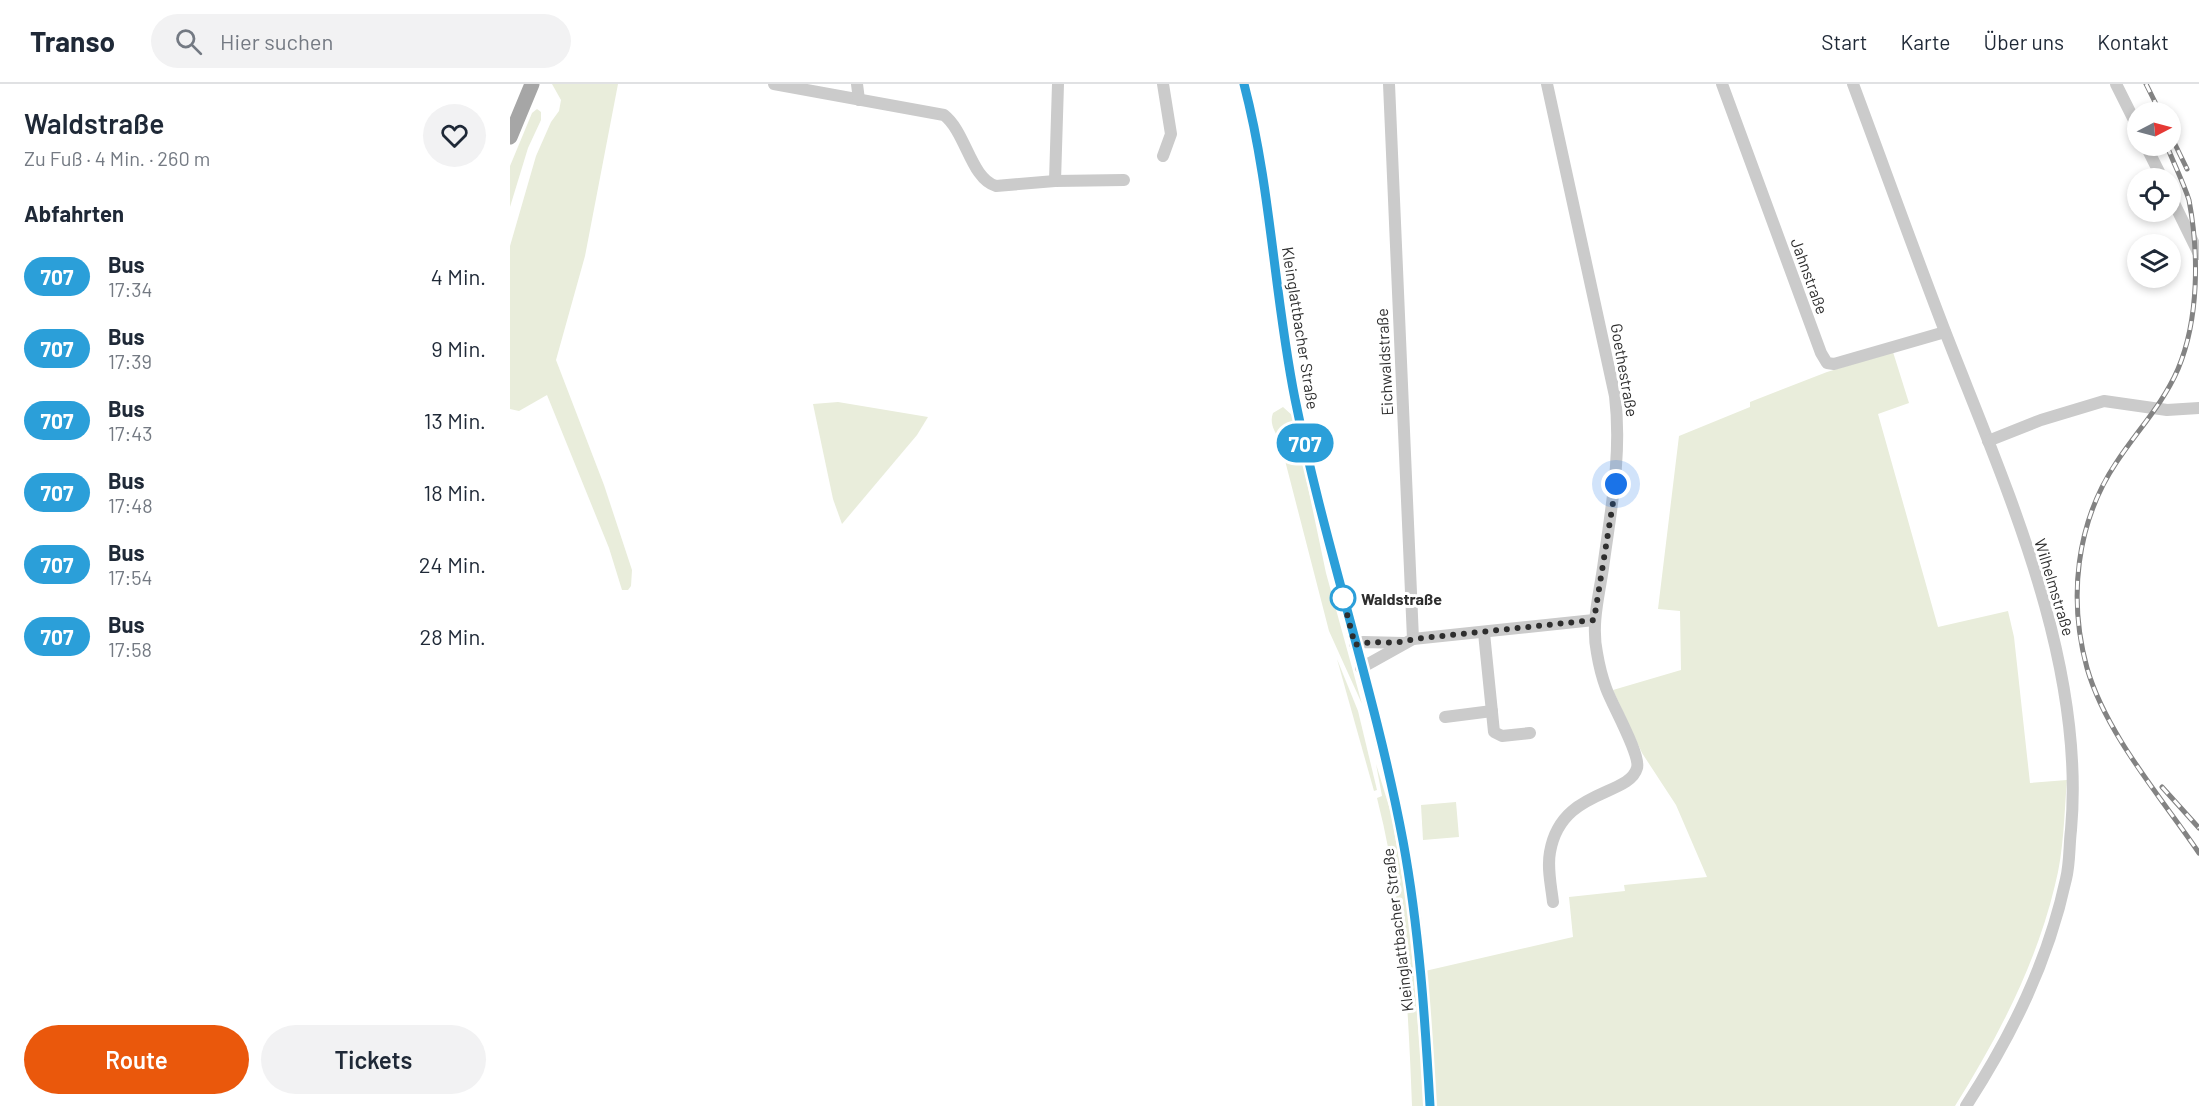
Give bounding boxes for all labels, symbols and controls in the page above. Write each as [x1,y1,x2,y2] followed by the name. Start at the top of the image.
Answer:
[151,14,571,68] search box
[30,24,115,58] text: Transo
[172,25,205,58] icon: search
[220,28,333,54] text: Hier suchen
[1821,29,1868,54] text: Start
[1901,29,1951,54] text: Karte
[1984,29,2064,54] text: Über uns
[2097,29,2169,54] text: Kontakt
[2127,102,2181,156] north arrow
[2127,102,2181,288] map controls
[423,104,486,167] button: heart
[24,106,164,140] text: Waldstraße
[24,146,210,170] text: Zu Fuß · 4 Min. · 260 m
[2127,168,2181,222] button: locate
[24,200,124,226] text: Abfahrten
[2127,234,2181,288] button: layers
[1787,235,1833,317] street label: Jahnstraße
[1279,245,1323,411] street label: Kleinglattbacher Straße
[108,251,145,277] text: Bus
[431,263,486,289] text: 4 Min.
[41,264,73,289] text: 707
[108,277,153,301] text: 17:34
[1372,308,1396,416] street label: Eichwaldstraße
[1607,322,1643,418] street label: Goethestraße
[108,323,145,349] text: Bus
[431,335,486,361] text: 9 Min.
[41,336,73,361] text: 707
[108,349,152,373] text: 17:39
[108,395,145,421] text: Bus
[424,407,486,433] text: 13 Min.
[41,408,73,433] text: 707
[108,421,153,445] text: 17:43
[1270,424,1340,462] line badge: 707
[1289,431,1321,456] text: 707
[108,467,145,493] text: Bus
[1601,469,1631,499] your location
[424,479,486,505] text: 18 Min.
[41,480,73,505] text: 707
[108,493,153,517] text: 17:48
[2031,536,2079,638] street label: Wilhelmstraße
[108,539,145,565] text: Bus
[419,551,486,577] text: 24 Min.
[41,552,73,577] text: 707
[108,565,153,589] text: 17:54
[1330,585,1356,611] marker: Waldstraße
[1361,589,1442,608] place label: Waldstraße
[108,611,145,637] text: Bus
[419,623,486,649] text: 28 Min.
[41,624,73,649] text: 707
[108,637,152,661] text: 17:58
[1378,847,1416,1013] street label: Kleinglattbacher Straße
[24,1025,249,1094] button: Route
[261,1025,486,1094] button: Tickets

